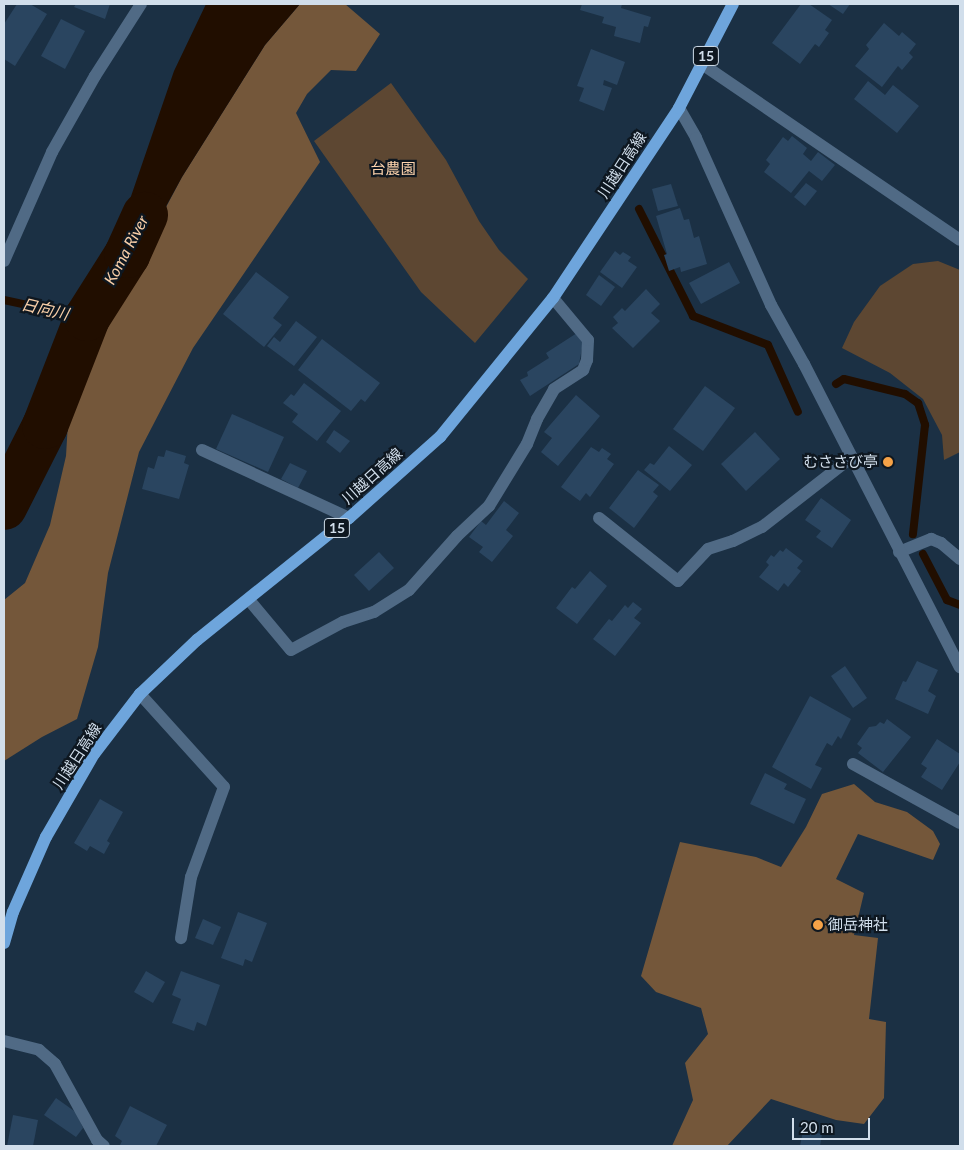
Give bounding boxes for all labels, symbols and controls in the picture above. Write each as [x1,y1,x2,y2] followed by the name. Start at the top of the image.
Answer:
[692,44,720,68] road number: 15
[594,129,650,201] street label: 川越日高線
[371,160,415,178] park label: 台農園
[100,212,152,288] water label: Koma River
[19,294,71,324] water label: 日向川
[338,444,406,508] street label: 川越日高線
[803,453,878,471] place label: むささび亭
[882,456,894,468] marker: むささび亭
[323,516,351,540] road number: 15
[49,720,105,792] street label: 川越日高線
[828,916,888,934] place label: 御岳神社
[812,919,824,931] marker: 御岳神社
[794,1108,872,1140] scale bar
[800,1118,834,1136] text: 20 m

